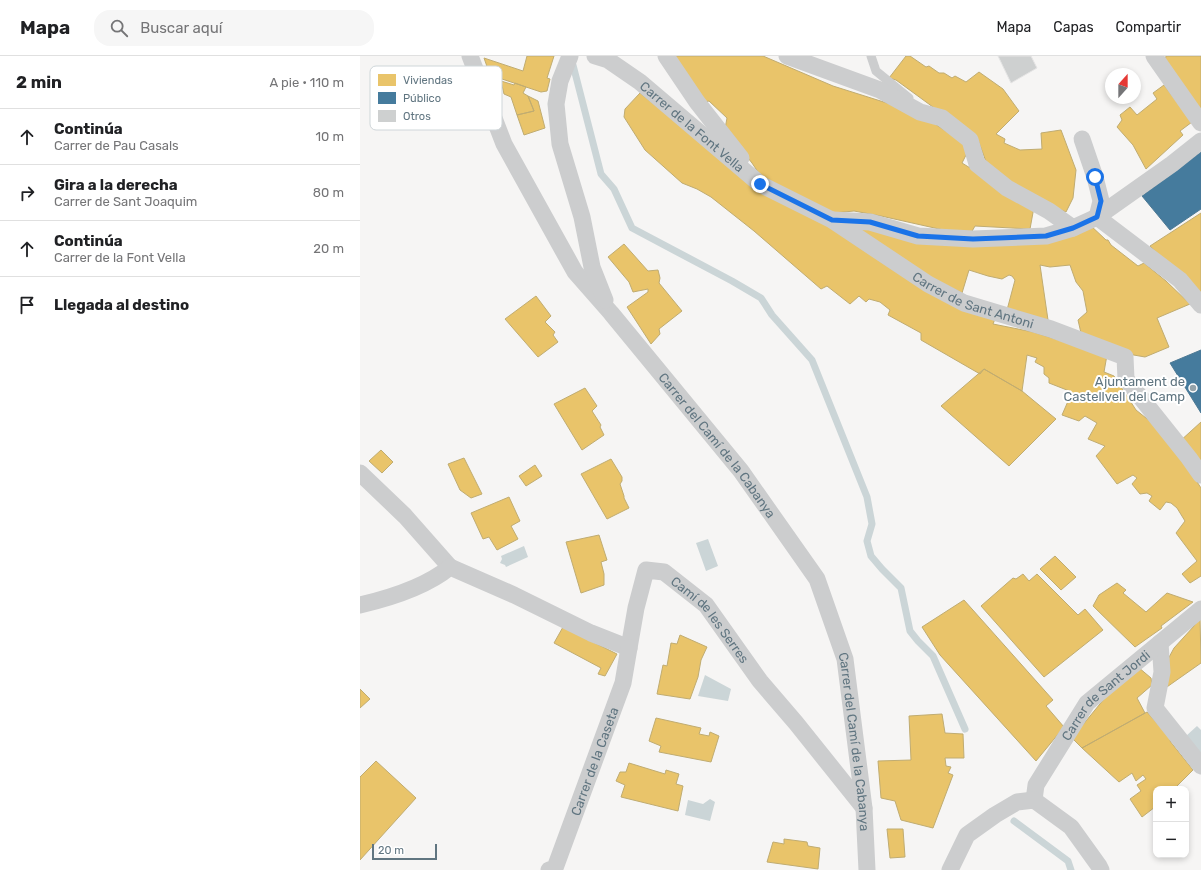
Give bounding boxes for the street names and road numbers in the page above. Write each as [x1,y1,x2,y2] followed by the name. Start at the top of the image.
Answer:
[637,78,747,175] street label: Carrer de la Font Vella
[910,269,1036,331] street label: Carrer de Sant Antoni
[655,370,779,521] street label: Carrer del Camí de la Cabanya
[668,573,752,666] street label: Camí de les Serres
[1059,647,1153,743] street label: Carrer de Sant Jordi
[835,650,872,832] street label: Carrer del Camí de la Cabanya
[568,705,621,818] street label: Carrer de la Caseta

